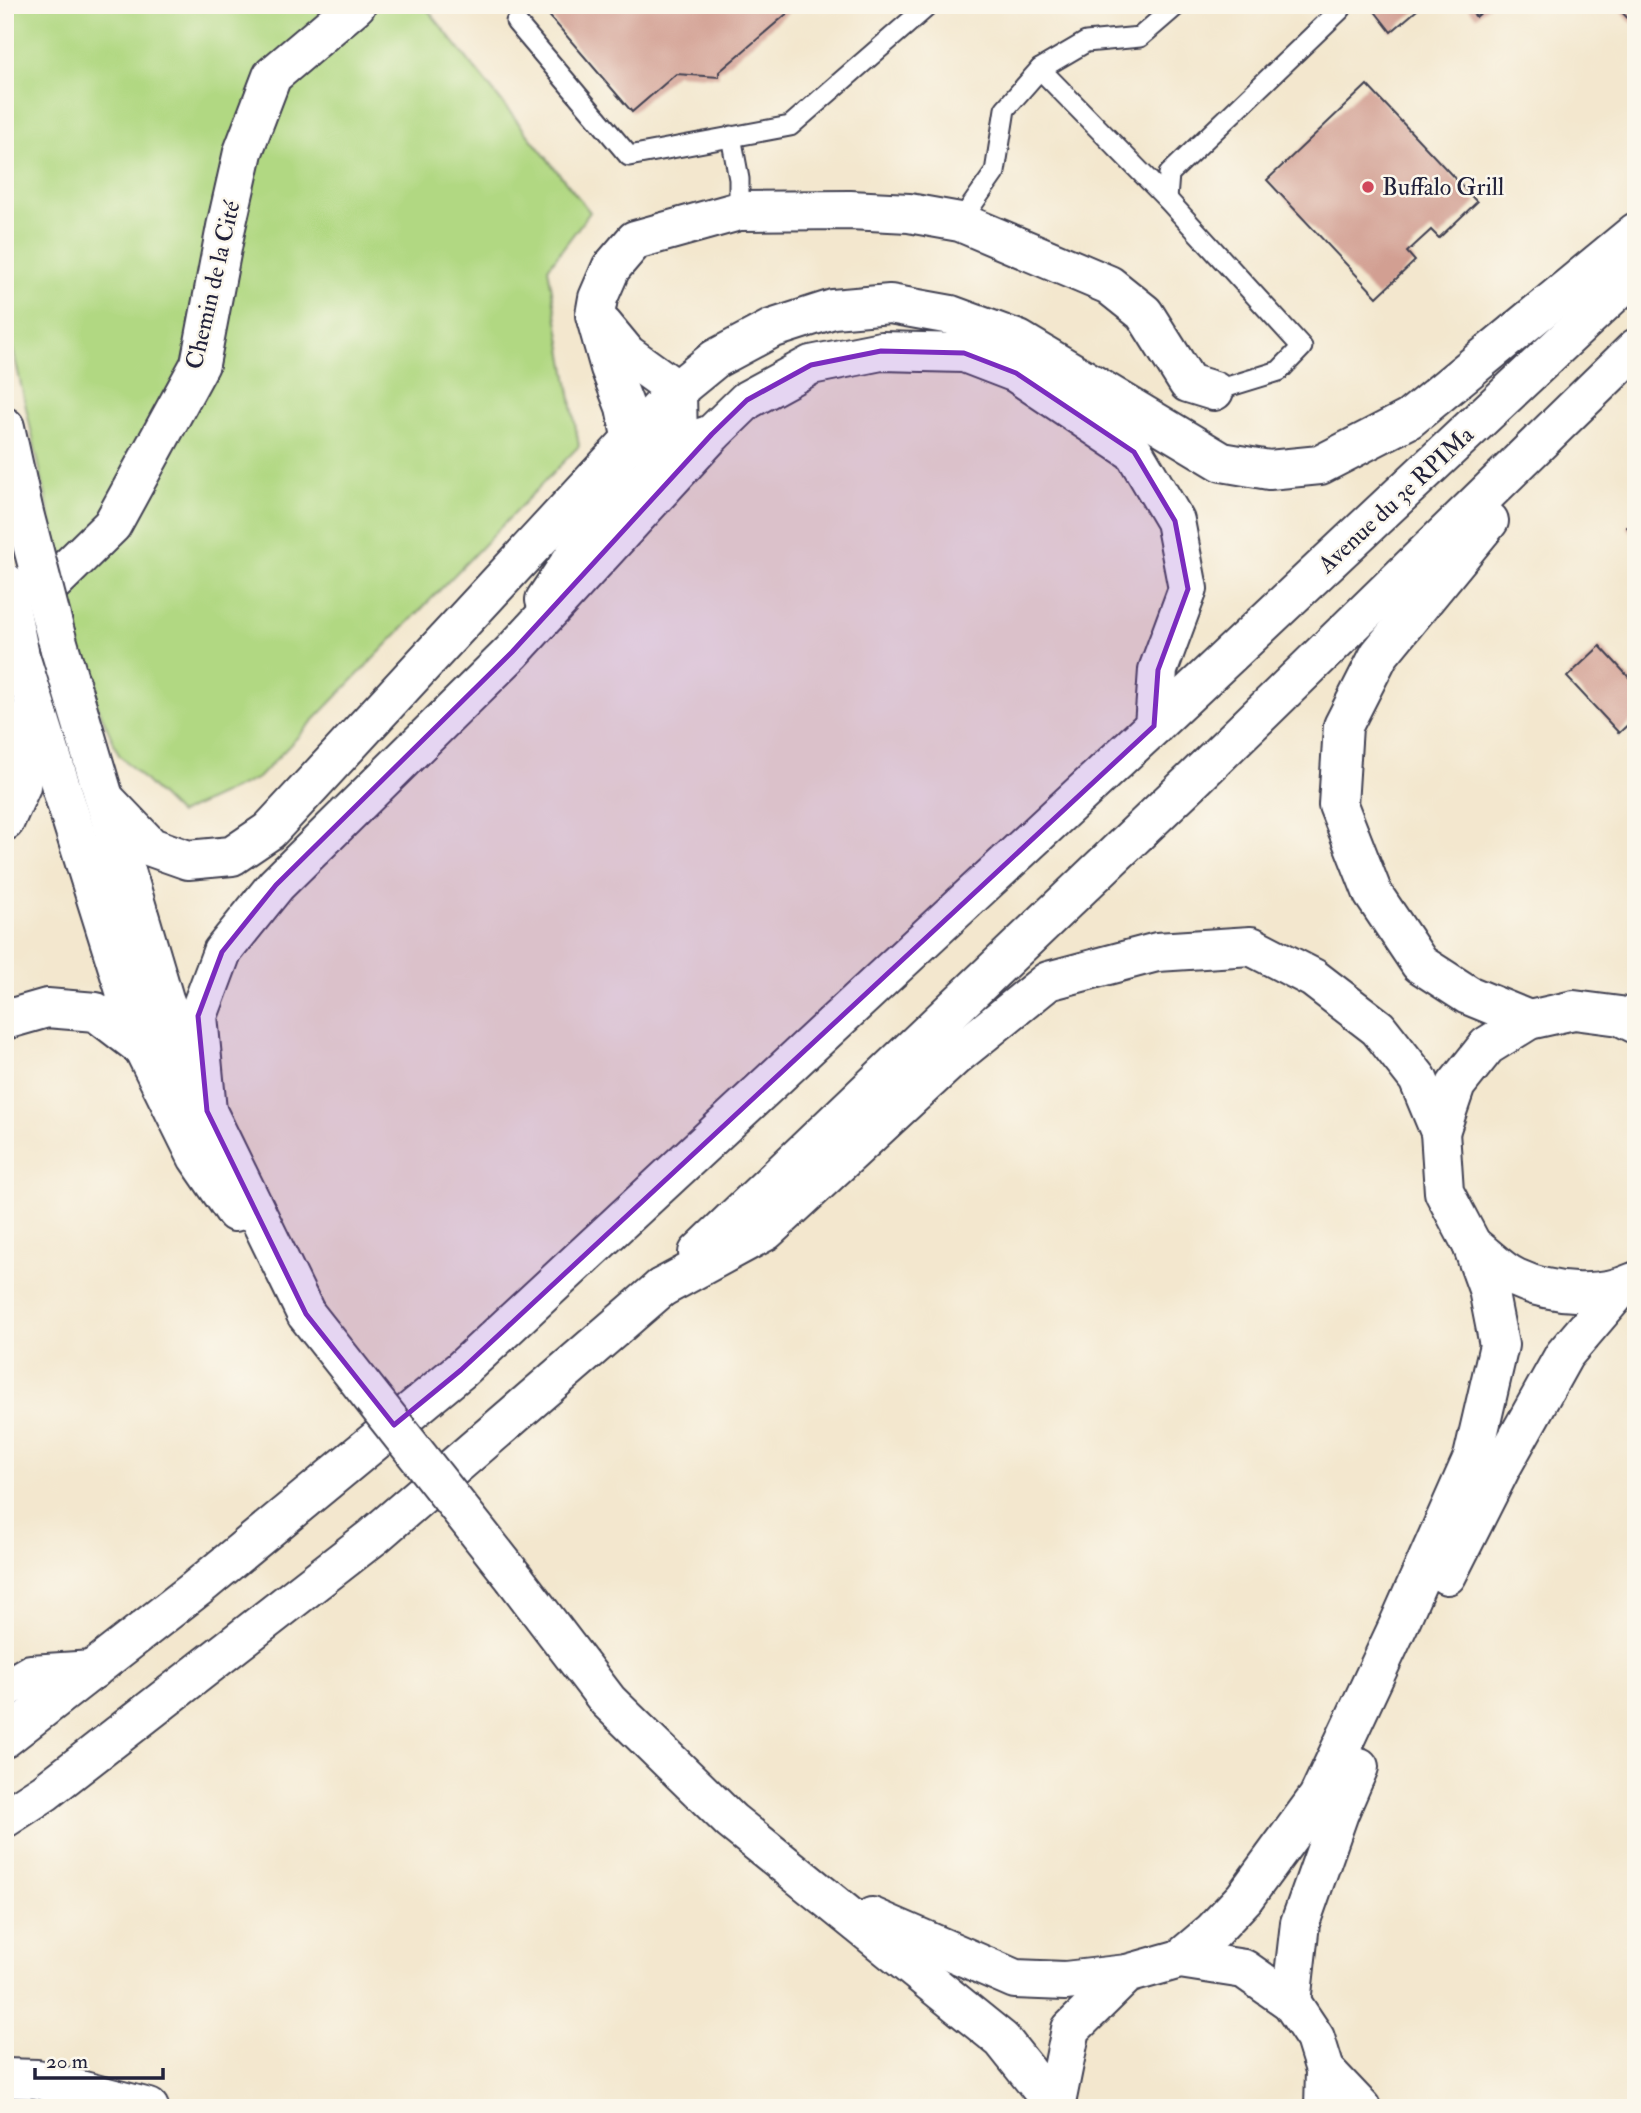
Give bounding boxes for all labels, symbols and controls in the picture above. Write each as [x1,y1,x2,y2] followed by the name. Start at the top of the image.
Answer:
[1382,172,1504,203] place label: Buffalo Grill
[1360,179,1376,195] marker: Buffalo Grill
[179,197,248,372] street label: Chemin de la Cité
[1311,419,1481,581] street label: Avenue du 3e RPIMa
[35,2036,163,2080] scale bar
[46,2048,88,2075] text: 20 m

